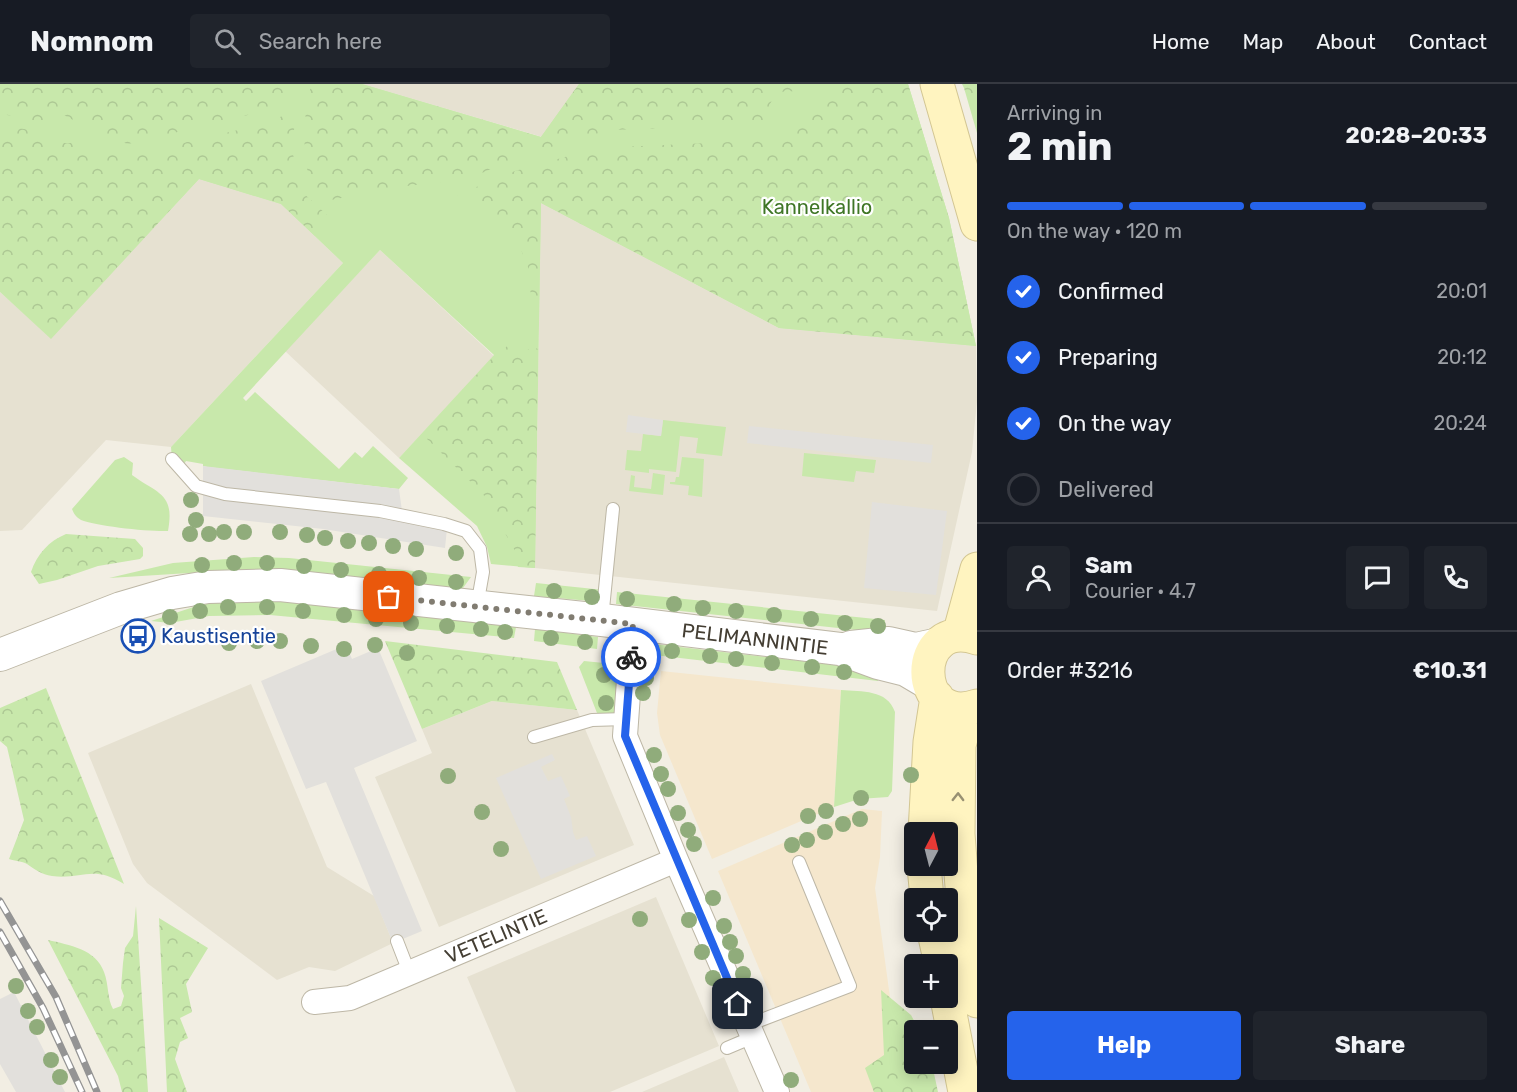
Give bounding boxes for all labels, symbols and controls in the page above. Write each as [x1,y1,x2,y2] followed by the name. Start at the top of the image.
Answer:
[190,14,610,68] search box
[30,25,154,58] text: Nomnom
[211,25,244,58] icon: search
[259,28,382,55] text: Search here
[1152,29,1209,54] text: Home
[1242,29,1283,54] text: Map
[1316,29,1376,54] text: About
[1409,29,1487,54] text: Contact
[1007,101,1102,125] text: Arriving in
[1346,122,1487,149] text: 20:28–20:33
[1007,124,1113,170] text: 2 min
[762,195,872,219] park label: Kannelkallio
[1007,219,1182,243] text: On the way · 120 m
[1007,275,1040,308] icon: check
[1058,278,1164,305] text: Confirmed
[1436,279,1487,303] text: 20:01
[1007,341,1040,374] icon: check
[1058,344,1158,371] text: Preparing
[1437,345,1487,369] text: 20:12
[1007,407,1040,440] icon: check
[1058,410,1172,437] text: On the way
[1433,411,1487,435] text: 20:24
[1058,476,1154,503] text: Delivered
[1007,546,1070,609] button: person
[1346,546,1409,609] button: chat
[1424,546,1487,609] button: phone
[1085,552,1133,579] text: Sam
[363,571,414,622] pin
[1085,579,1196,603] text: Courier · 4.7
[372,580,405,613] icon: bag
[120,618,156,654] bus stop icon: Kaustisentie
[680,618,830,660] street label: PELIMANNINTIE
[161,624,276,648] place label: Kaustisentie
[601,627,661,687] courier
[615,641,648,674] icon: bike
[1007,657,1133,684] text: Order #3216
[1413,657,1487,684] text: €10.31
[952,793,965,802] one-way arrow
[904,822,958,876] north arrow
[904,822,958,1074] map controls
[904,888,958,942] button: locate
[441,904,551,968] street label: VETELINTIE
[904,954,958,1008] button: +
[712,978,763,1029] pin
[721,987,754,1020] icon: home
[1007,1011,1241,1080] button: Help
[1253,1011,1487,1080] button: Share
[904,1020,958,1074] button: −

